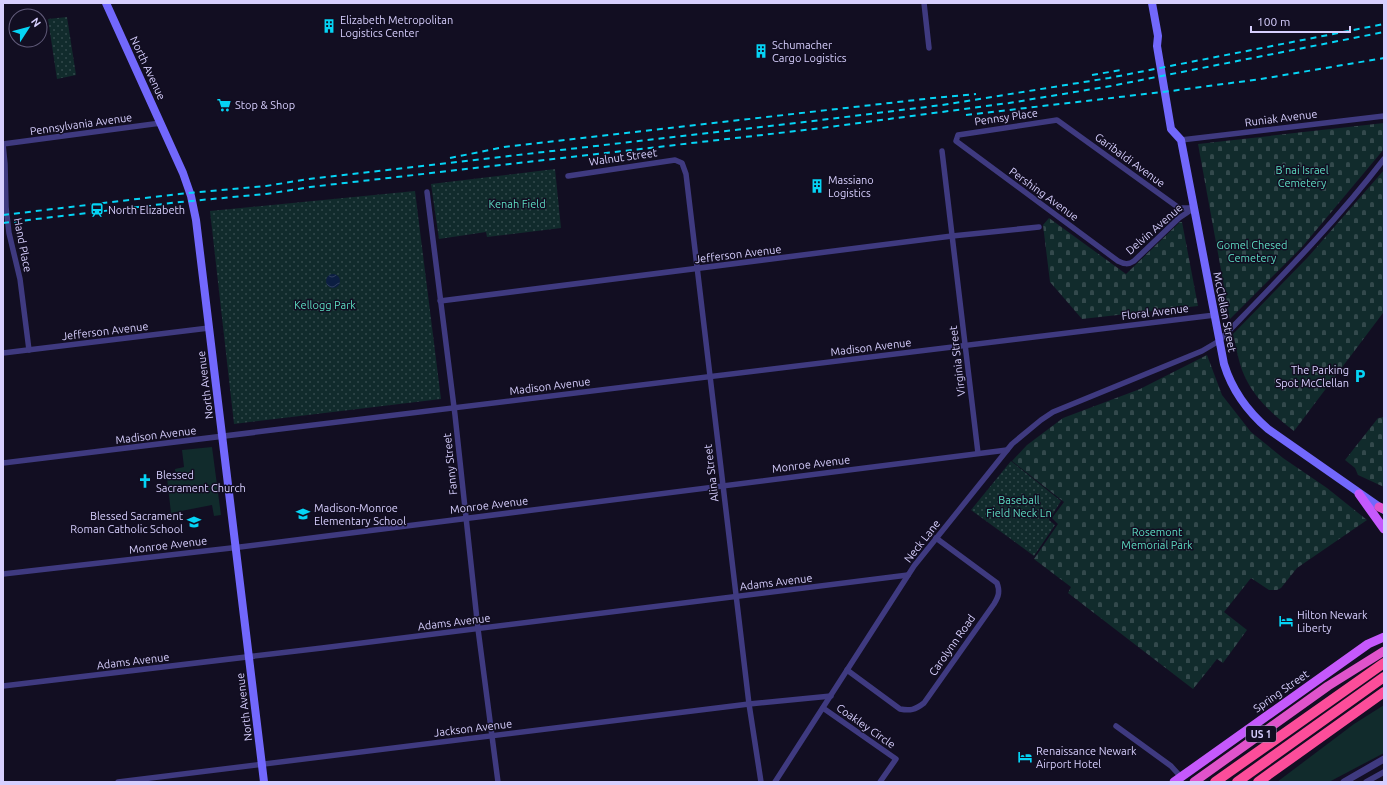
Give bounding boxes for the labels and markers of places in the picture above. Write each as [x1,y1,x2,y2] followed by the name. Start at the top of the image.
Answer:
[340,14,453,39] place label: Elizabeth Metropolitan Logistics Center
[321,18,337,34] building icon: Elizabeth Metropolitan Logistics Center
[772,39,847,64] place label: Schumacher Cargo Logistics
[753,43,769,59] building icon: Schumacher Cargo Logistics
[216,97,232,113] supermarket icon: Stop & Shop
[235,99,295,111] place label: Stop & Shop
[828,174,874,199] place label: Massiano Logistics
[809,178,825,194] building icon: Massiano Logistics
[89,202,105,218] station icon: North Elizabeth
[108,204,185,216] place label: North Elizabeth
[1275,364,1349,389] place label: The Parking Spot McClellan
[1352,368,1368,384] parking icon: The Parking Spot McClellan
[156,469,246,494] place label: Blessed Sacrament Church
[137,473,153,489] church icon: Blessed Sacrament Church
[314,502,406,527] place label: Madison-Monroe Elementary School
[295,506,311,522] school or university icon: Madison-Monroe Elementary School
[70,510,184,535] place label: Blessed Sacrament Roman Catholic School
[186,514,202,530] school or university icon: Blessed Sacrament Roman Catholic School
[1297,609,1368,634] place label: Hilton Newark Liberty
[1278,613,1294,629] hotel icon: Hilton Newark Liberty
[1036,745,1137,770] place label: Renaissance Newark Airport Hotel
[1017,749,1033,765] hotel icon: Renaissance Newark Airport Hotel

